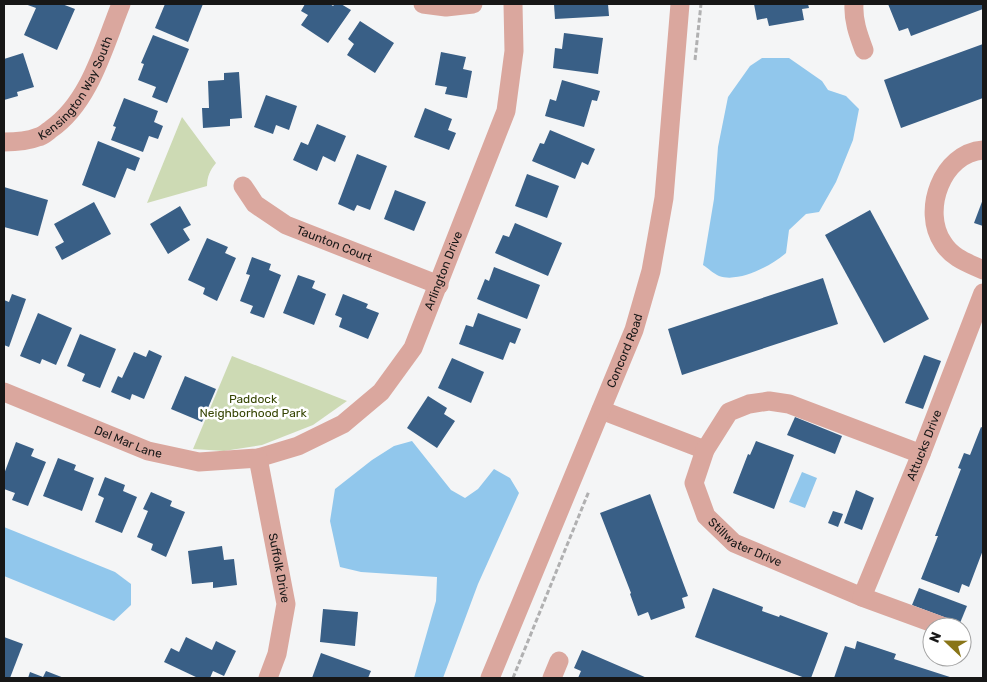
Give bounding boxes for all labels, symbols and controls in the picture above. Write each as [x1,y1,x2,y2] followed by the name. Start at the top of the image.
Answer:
[36,34,115,143] street label: Kensington Way South
[294,223,374,265] street label: Taunton Court
[422,229,465,312] street label: Arlington Drive
[604,312,645,390] street label: Concord Road
[199,392,307,420] park label: Paddock Neighborhood Park
[904,408,944,483] street label: Attucks Drive
[92,423,164,461] street label: Del Mar Lane
[705,515,784,570] street label: Stillwater Drive
[266,532,293,604] street label: Suffolk Drive
[922,617,972,667] north arrow
[926,629,945,645] text: N

